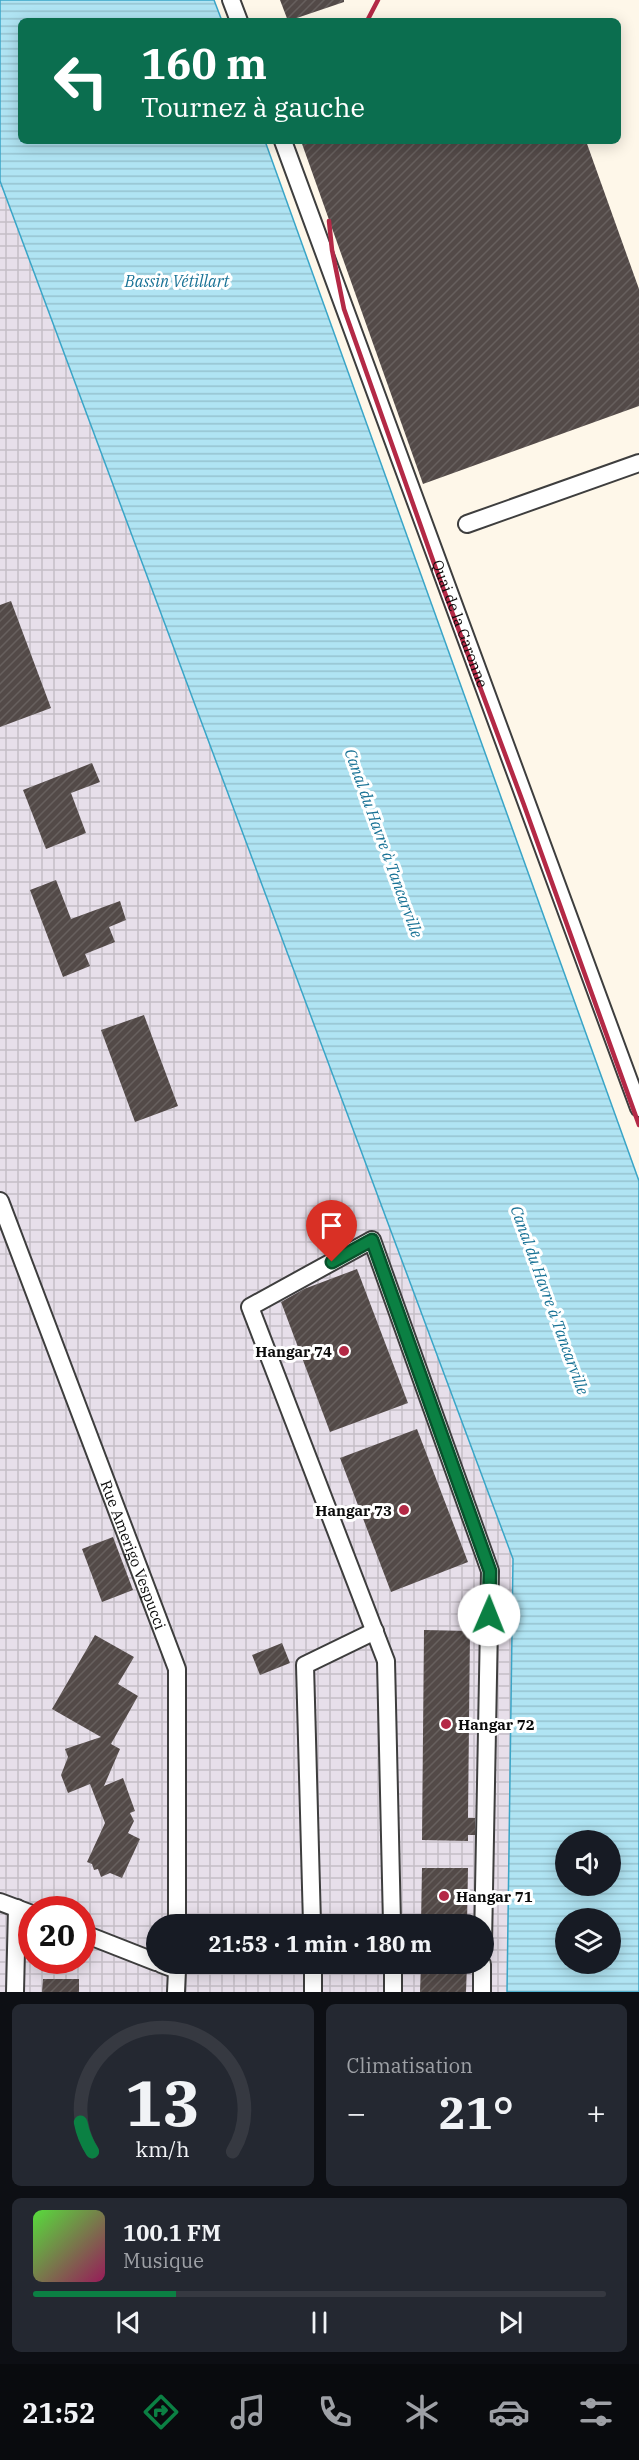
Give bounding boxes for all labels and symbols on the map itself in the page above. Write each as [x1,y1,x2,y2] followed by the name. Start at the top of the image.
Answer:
[124,271,231,291] water label: Bassin Vétillart
[428,557,493,690] street label: Quai de la Garonne
[340,746,428,940] water label: Canal du Havre à Tancarville
[306,1200,357,1262] pin
[506,1203,594,1397] water label: Canal du Havre à Tancarville
[255,1342,332,1361] place label: Hangar 74
[337,1344,351,1358] marker: Hangar 74
[97,1477,171,1632] street label: Rue Amerigo Vespucci
[315,1501,392,1520] place label: Hangar 73
[397,1503,411,1517] marker: Hangar 73
[457,1583,521,1647] position arrow
[458,1715,535,1734] place label: Hangar 72
[439,1717,453,1731] marker: Hangar 72
[456,1887,533,1906] place label: Hangar 71
[437,1889,451,1903] marker: Hangar 71
[18,1896,96,1974] speed limit sign: 20

